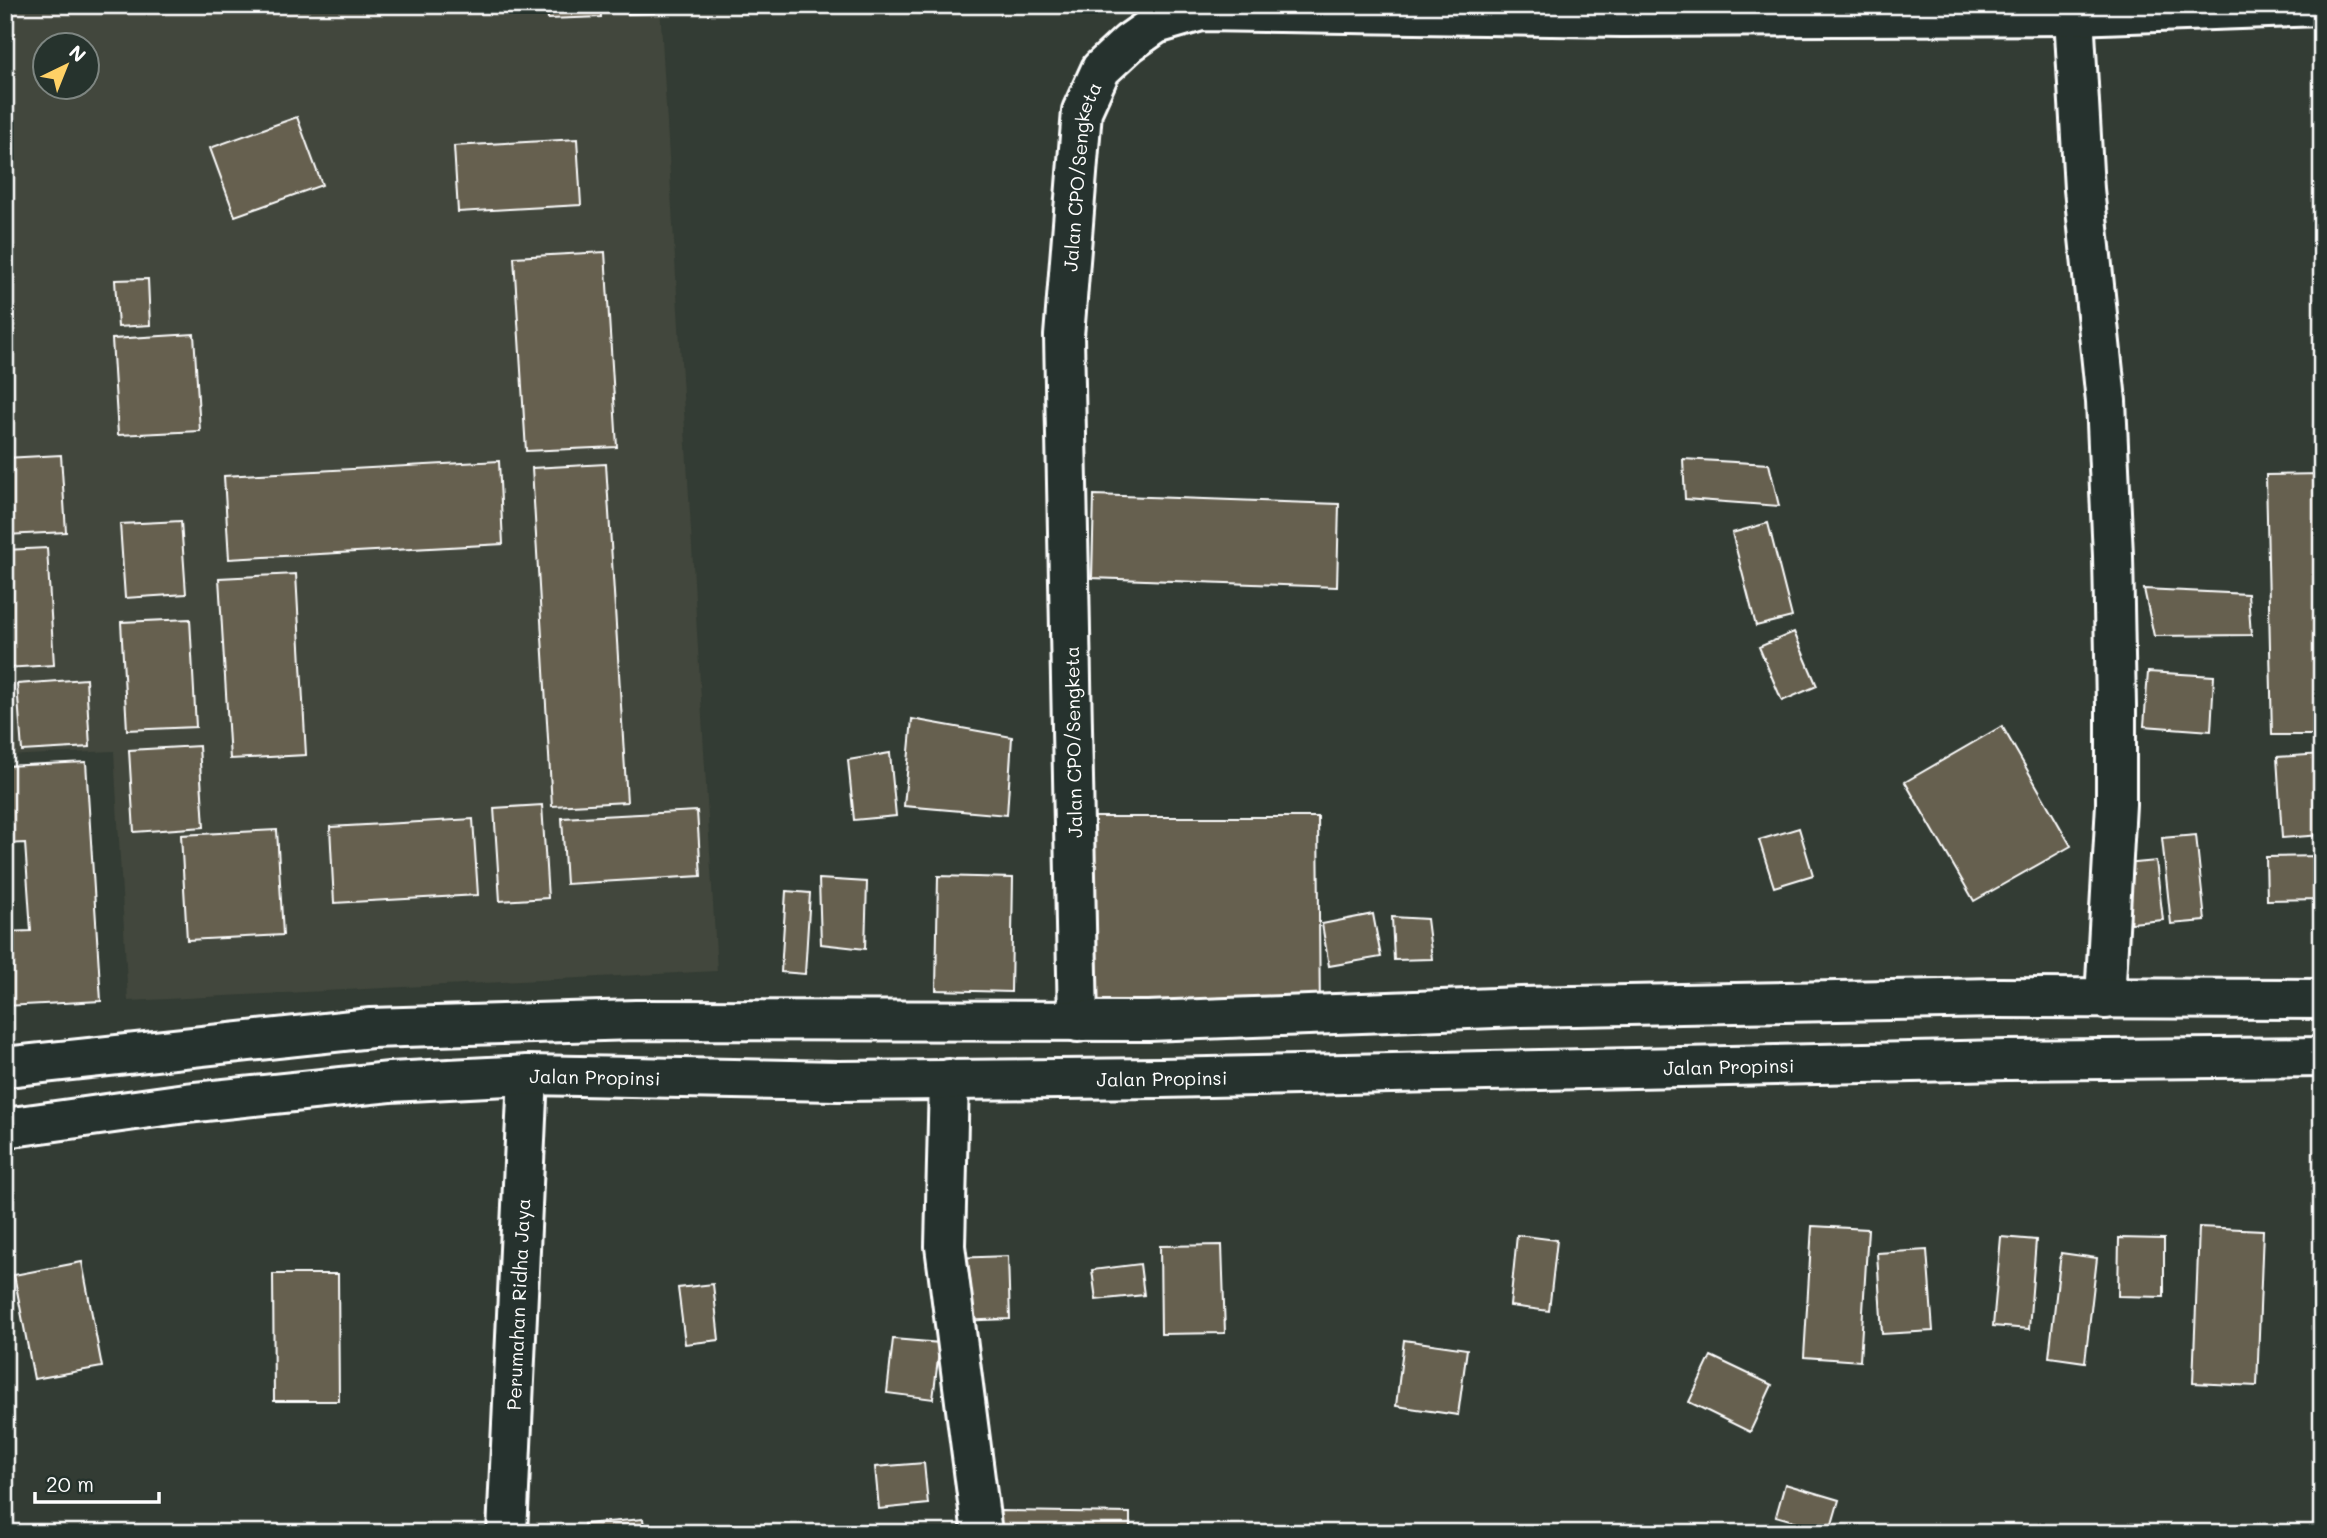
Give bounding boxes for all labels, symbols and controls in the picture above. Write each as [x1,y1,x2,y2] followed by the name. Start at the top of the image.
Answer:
[32,32,102,102] north arrow
[64,39,92,67] text: N
[1057,78,1106,272] street label: Jalan CPO/Sengketa
[1059,646,1087,838] street label: Jalan CPO/Sengketa
[1663,1052,1795,1080] street label: Jalan Propinsi
[529,1063,661,1090] street label: Jalan Propinsi
[1096,1064,1228,1091] street label: Jalan Propinsi
[500,1198,535,1411] street label: Perumahan Ridha Jaya
[35,1461,159,1505] scale bar
[46,1470,94,1497] text: 20 m

